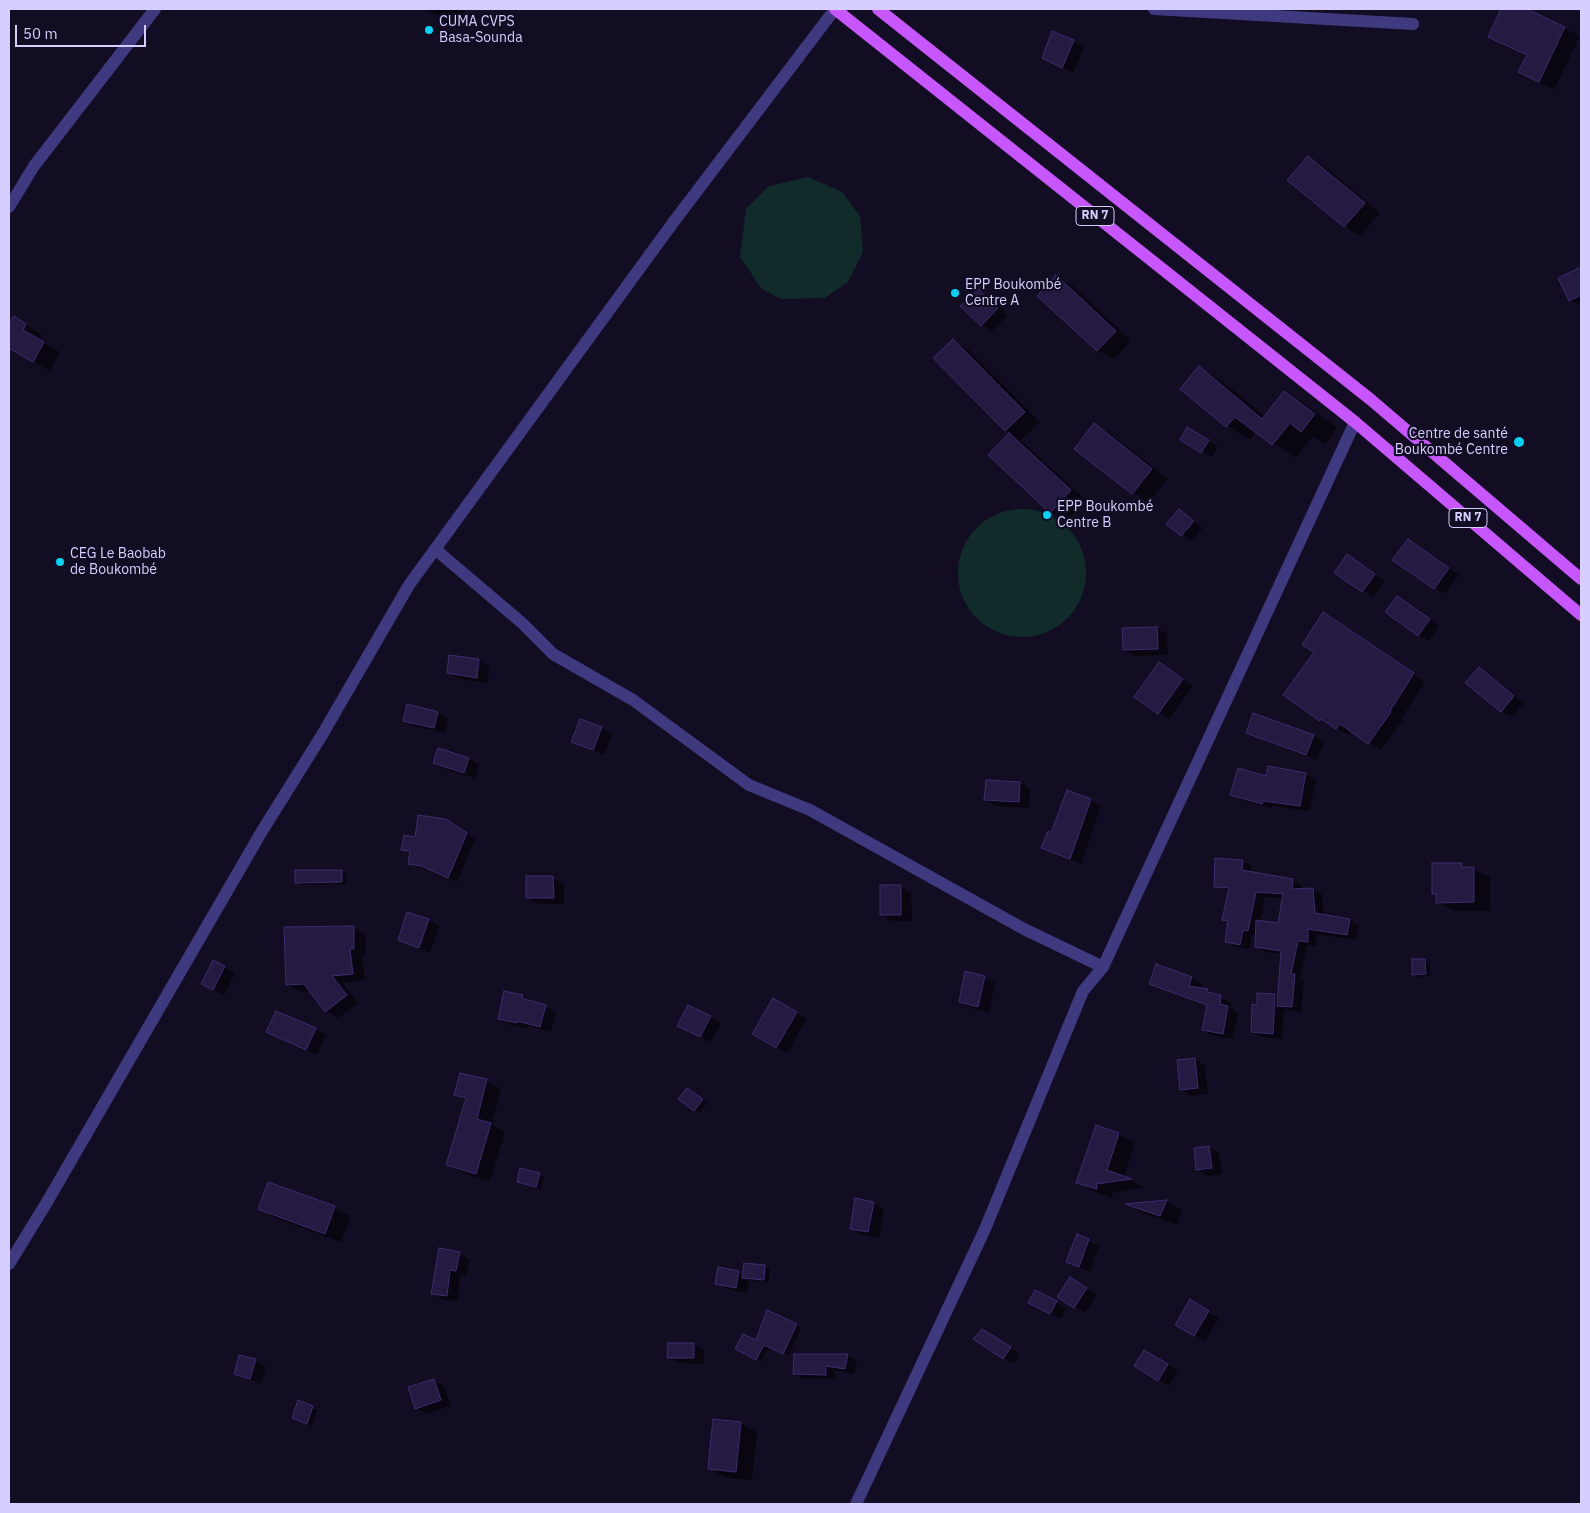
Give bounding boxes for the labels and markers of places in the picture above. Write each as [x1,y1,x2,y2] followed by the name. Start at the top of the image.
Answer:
[439,14,523,46] place label: CUMA CVPS Basa-Sounda
[423,24,435,36] marker: CUMA CVPS Basa-Sounda
[965,277,1061,310] place label: EPP Boukombé Centre A
[949,287,961,299] marker: EPP Boukombé Centre A
[1395,426,1508,458] place label: Centre de santé Boukombé Centre
[1512,435,1526,449] marker: Centre de santé Boukombé Centre
[1057,499,1153,532] place label: EPP Boukombé Centre B
[1041,509,1053,521] marker: EPP Boukombé Centre B
[70,546,166,578] place label: CEG Le Baobab de Boukombé
[54,556,66,568] marker: CEG Le Baobab de Boukombé

